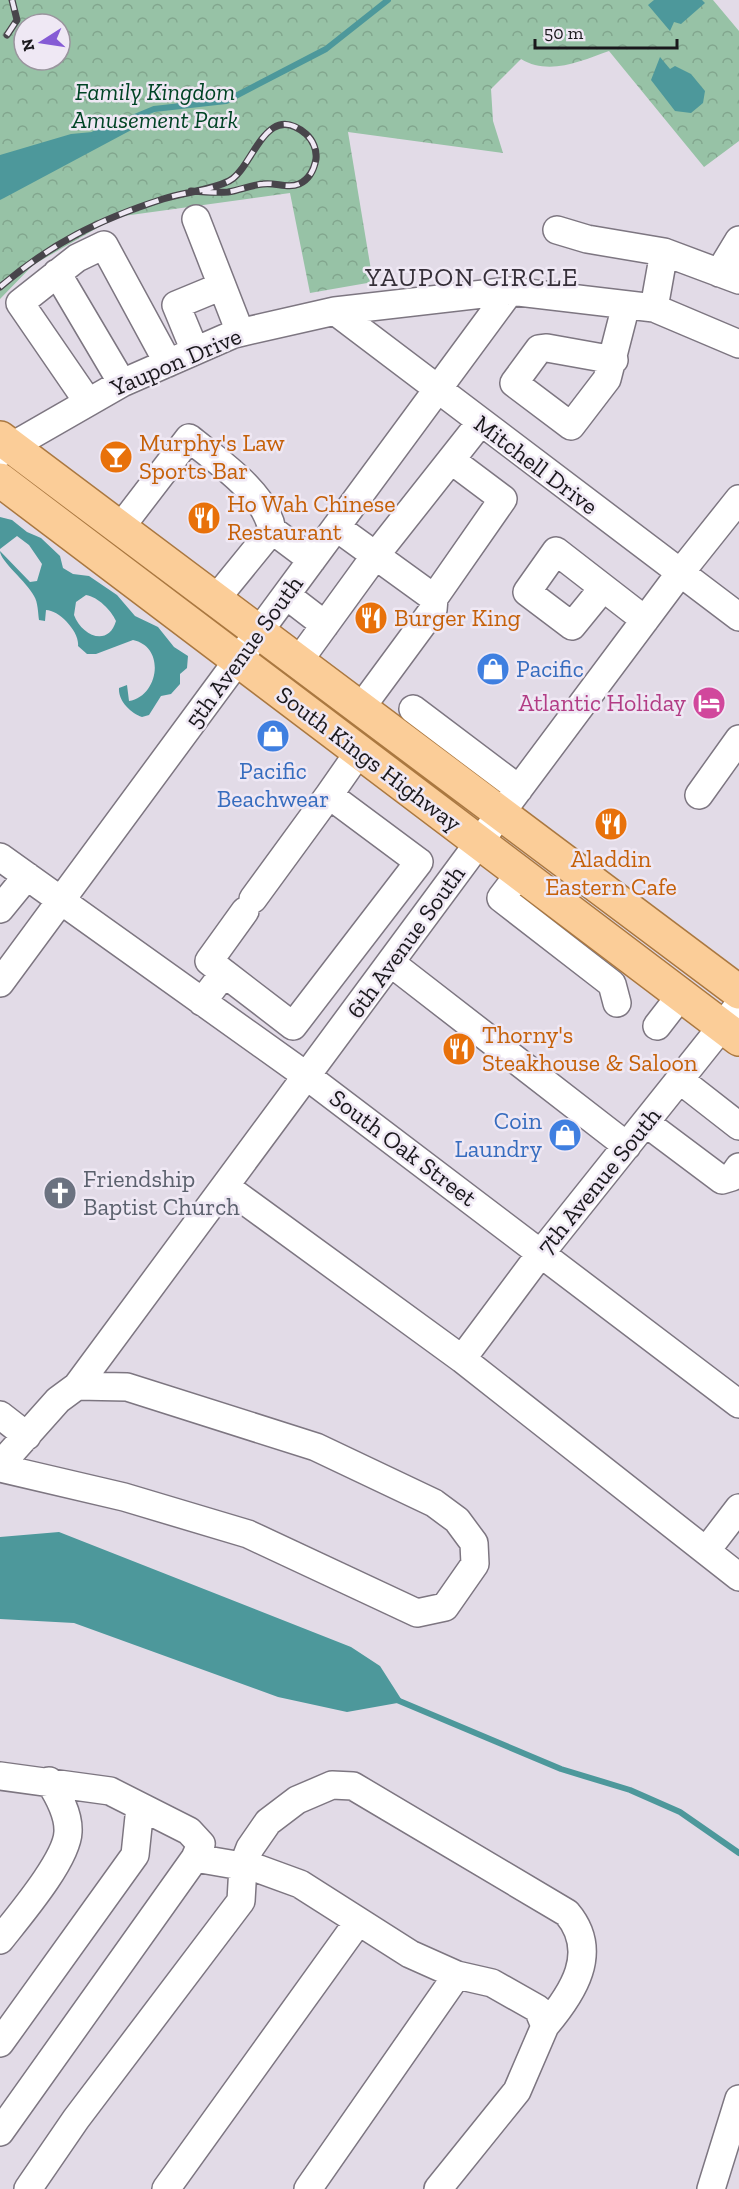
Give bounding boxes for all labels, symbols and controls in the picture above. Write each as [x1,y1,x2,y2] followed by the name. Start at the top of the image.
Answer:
[12,12,72,72] north arrow
[535,12,678,50] scale bar
[544,22,584,44] text: 50 m
[17,37,38,53] text: N
[71,77,239,134] park label: Family Kingdom Amusement Park
[364,261,579,293] district label: YAUPON CIRCLE
[105,321,246,402] street label: Yaupon Drive
[469,409,604,521] street label: Mitchell Drive
[139,428,285,485] place label: Murphy's Law Sports Bar
[98,439,134,475] bar icon: Murphy's Law Sports Bar
[227,489,396,546] place label: Ho Wah Chinese Restaurant
[186,500,222,536] restaurant icon: Ho Wah Chinese Restaurant
[179,569,309,734] street label: 5th Avenue South
[353,600,389,636] restaurant icon: Burger King
[394,603,521,632] place label: Burger King
[475,651,511,687] shop icon: Pacific
[516,654,584,683] place label: Pacific
[271,680,468,838] street label: South Kings Highway
[691,685,727,721] hotel icon: Atlantic Holiday
[518,688,687,717] place label: Atlantic Holiday
[255,718,291,754] shop icon: Pacific Beachwear
[217,756,329,813] place label: Pacific Beachwear
[593,806,629,842] restaurant icon: Aladdin Eastern Cafe
[545,844,677,901] place label: Aladdin Eastern Cafe
[340,859,471,1024] street label: 6th Avenue South
[482,1020,698,1077] place label: Thorny's Steakhouse & Saloon
[441,1031,477,1067] restaurant icon: Thorny's Steakhouse & Saloon
[324,1083,482,1212] street label: South Oak Street
[531,1101,667,1260] street label: 7th Avenue South
[455,1106,543,1163] place label: Coin Laundry
[547,1117,583,1153] shop icon: Coin Laundry
[83,1164,240,1221] place label: Friendship Baptist Church
[42,1175,78,1211] church icon: Friendship Baptist Church

